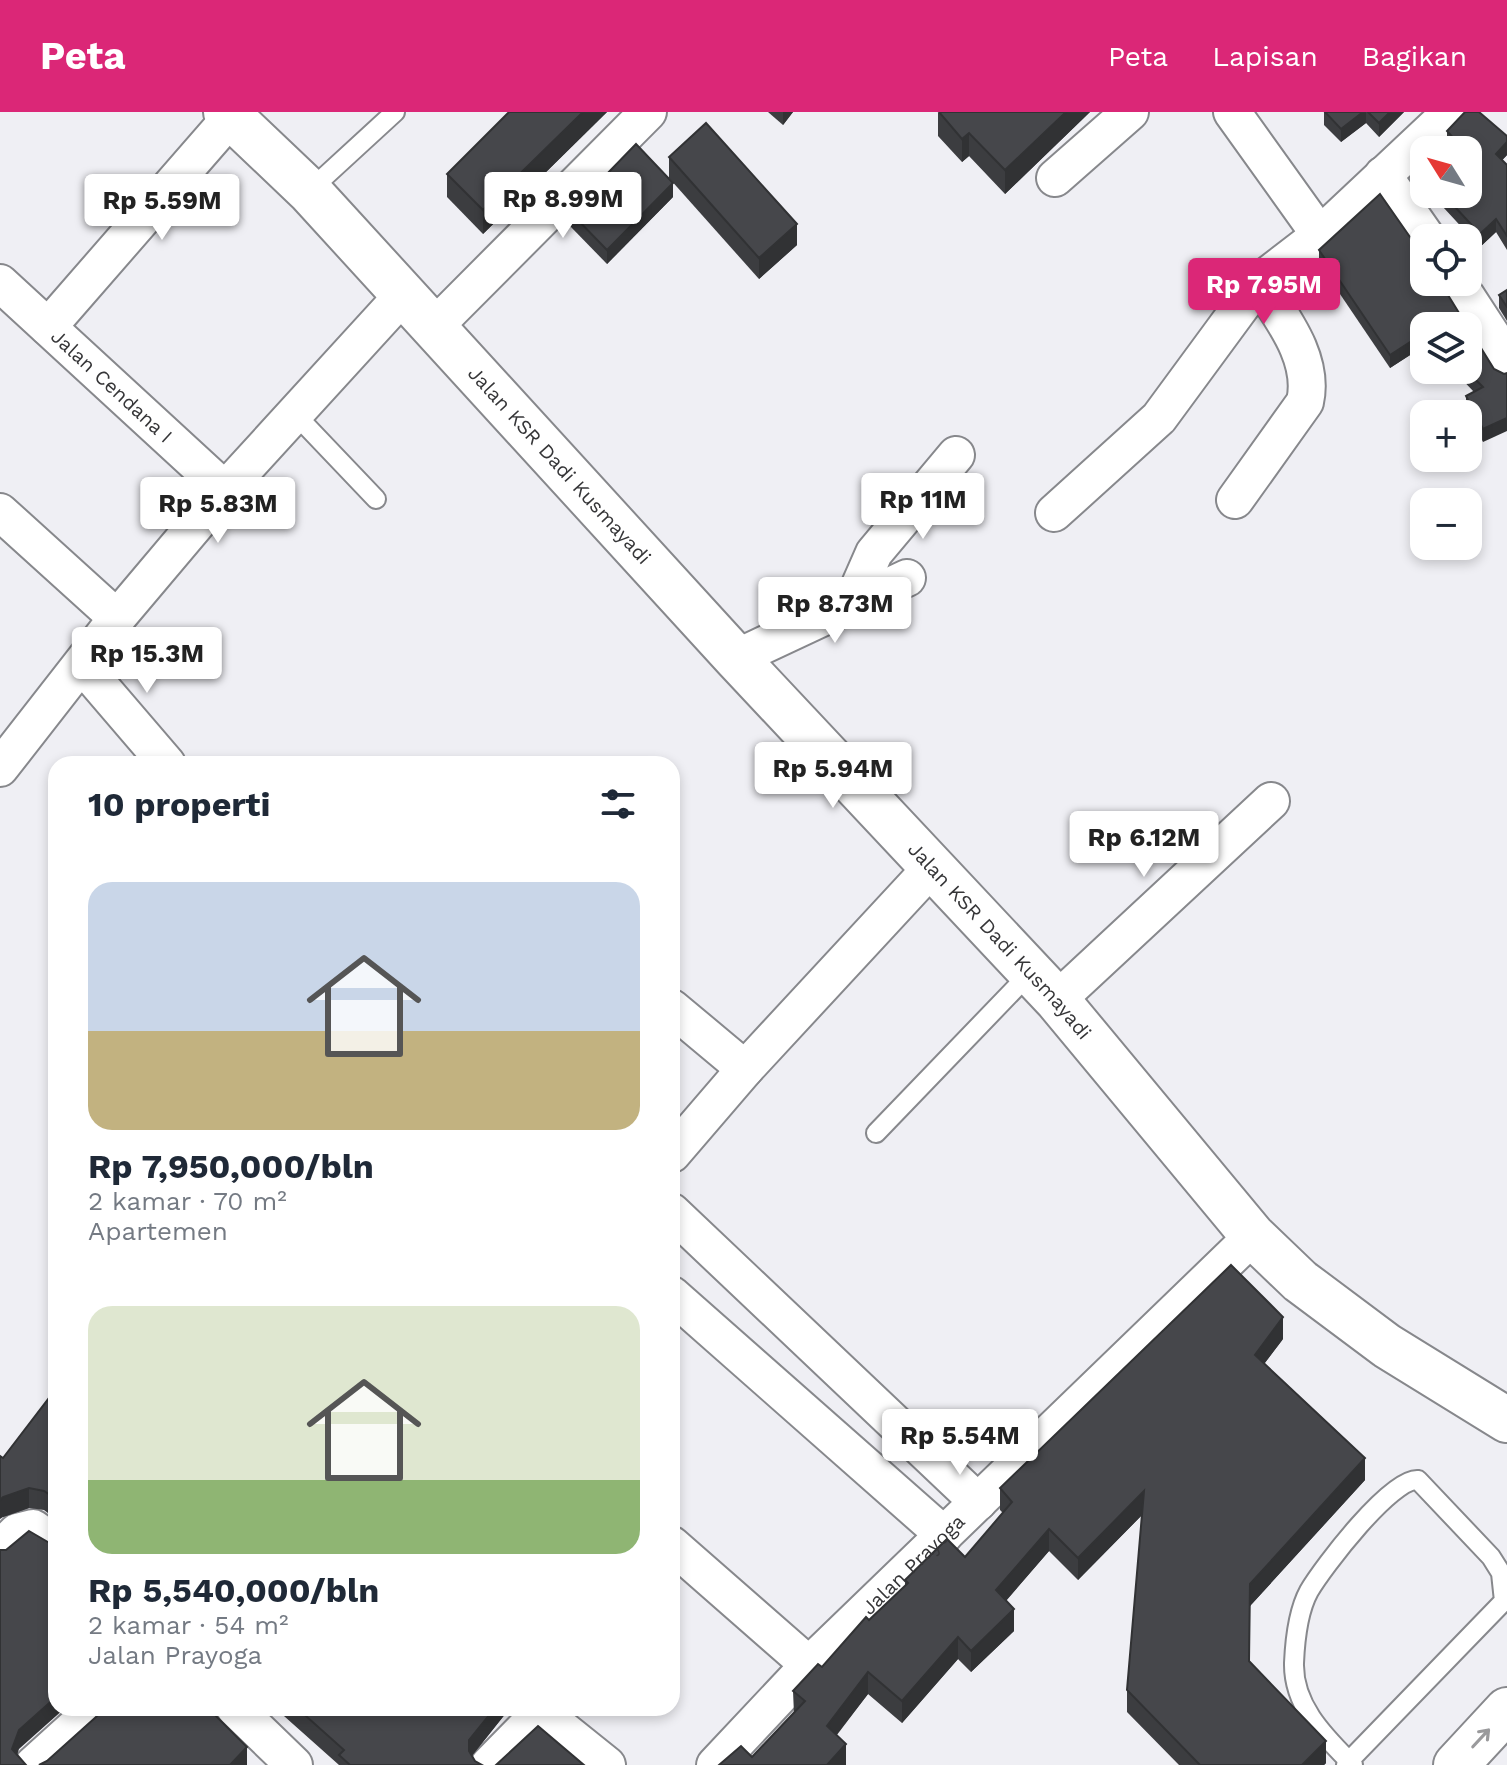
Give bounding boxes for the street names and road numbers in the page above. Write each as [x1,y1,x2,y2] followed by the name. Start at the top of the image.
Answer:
[46,324,178,448] street label: Jalan Cendana I
[463,361,656,569] street label: Jalan KSR Dadi Kusmayadi
[903,837,1097,1044] street label: Jalan KSR Dadi Kusmayadi
[857,1509,970,1620] street label: Jalan Prayoga

